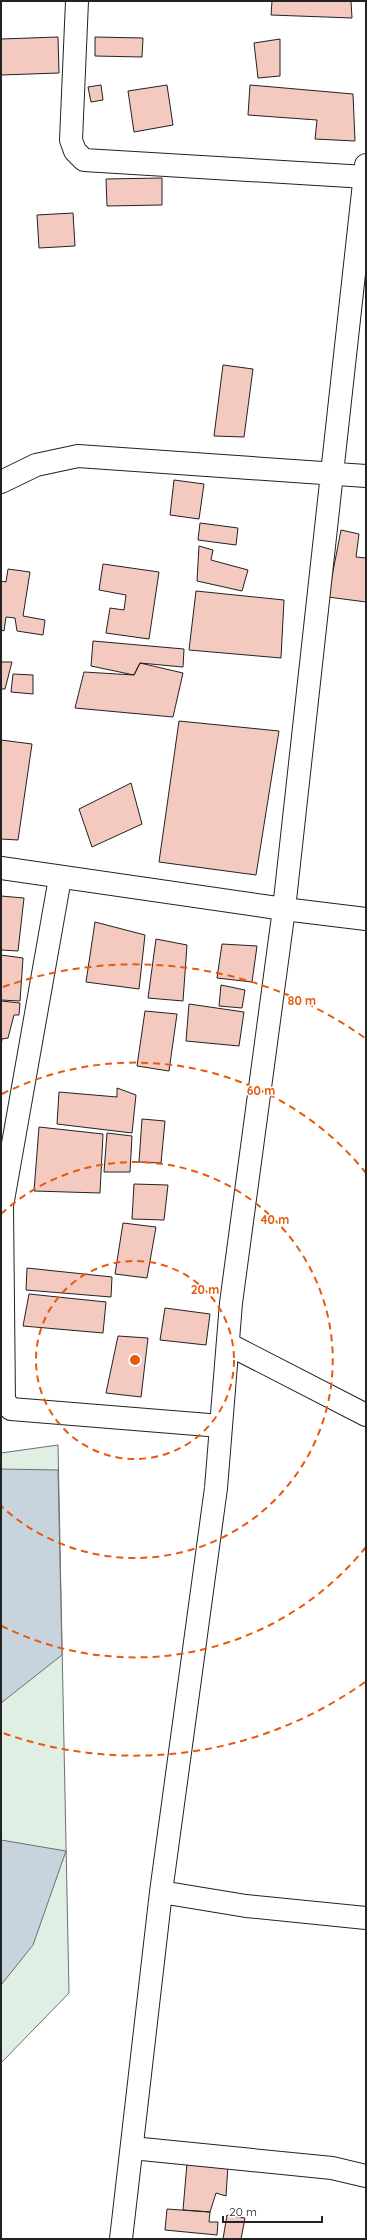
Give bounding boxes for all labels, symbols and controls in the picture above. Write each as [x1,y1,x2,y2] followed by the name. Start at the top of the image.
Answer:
[288,993,316,1008] text: 80 m
[247,1083,275,1098] text: 60 m
[261,1212,289,1227] text: 40 m
[191,1282,219,1297] text: 20 m
[128,1353,142,1367] centre of rings
[223,2198,322,2224] scale bar
[229,2204,257,2219] text: 20 m

